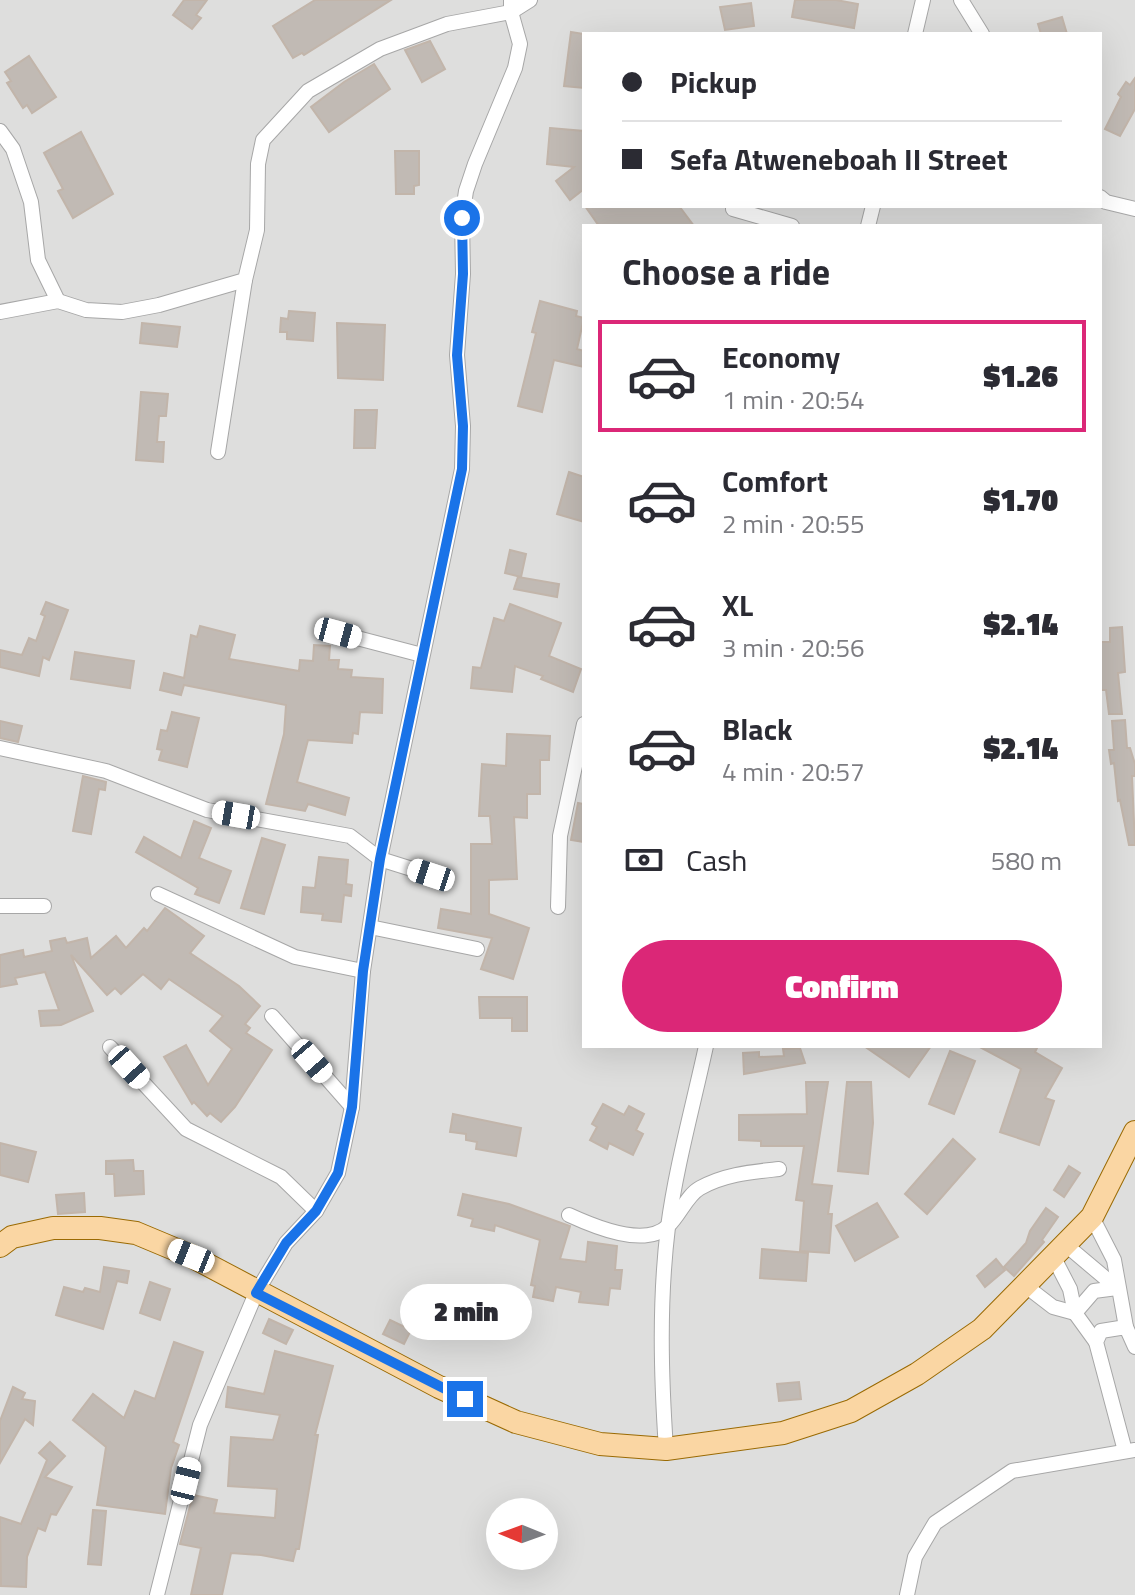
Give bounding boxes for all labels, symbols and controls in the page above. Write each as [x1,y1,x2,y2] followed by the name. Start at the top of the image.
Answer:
[670,59,757,105] text: Pickup
[670,136,1008,182] text: Sefa Atweneboah II Street
[444,200,480,236] route start
[622,244,830,299] text: Choose a ride
[722,334,840,380] text: Economy
[626,340,698,412] icon: car
[984,353,1058,399] text: $1.26
[722,380,865,419] text: 1 min · 20:54
[722,458,828,504] text: Comfort
[626,464,698,536] icon: car
[984,477,1058,523] text: $1.70
[722,504,865,543] text: 2 min · 20:55
[722,582,753,628] text: XL
[626,588,698,660] icon: car
[984,601,1058,647] text: $2.14
[312,615,364,651] car
[722,628,865,667] text: 3 min · 20:56
[722,706,793,752] text: Black
[626,712,698,784] icon: car
[984,725,1058,771] text: $2.14
[722,752,865,791] text: 4 min · 20:57
[210,799,262,831] car
[686,837,747,883] text: Cash
[622,838,666,882] icon: cash
[991,841,1062,880] text: 580 m
[404,856,458,894] car
[622,940,1062,1032] button: Confirm
[287,1035,337,1087] car
[104,1041,154,1093] car
[164,1236,218,1276] car
[399,1283,531,1339] callout: 2 min
[434,1292,498,1331] text: 2 min
[447,1381,483,1417] route end
[169,1455,203,1507] car
[486,1498,558,1570] north arrow
[486,1498,558,1570] map controls

